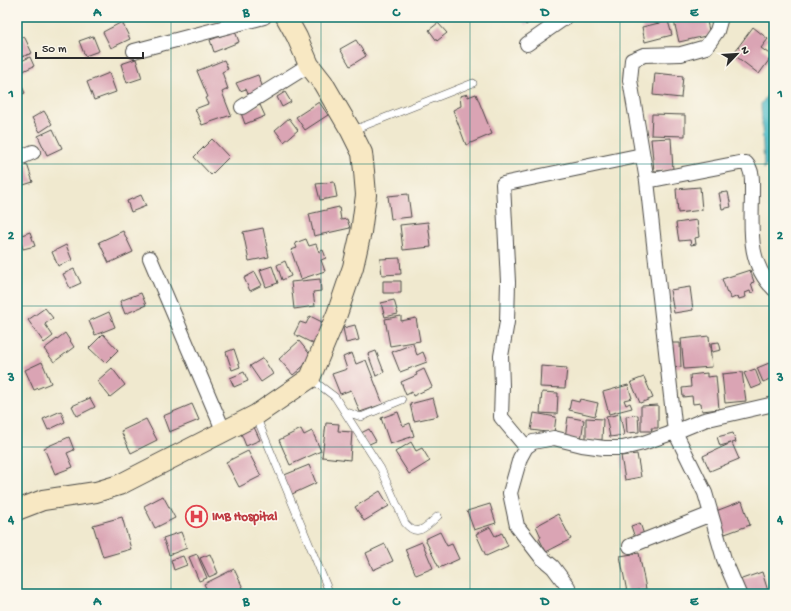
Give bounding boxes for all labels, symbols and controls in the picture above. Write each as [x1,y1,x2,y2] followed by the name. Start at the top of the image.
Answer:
[92,6,102,21] text: A
[242,6,251,21] text: B
[391,6,401,21] text: C
[540,6,550,21] text: D
[690,6,699,21] text: E
[36,34,143,60] scale bar
[717,34,757,74] north arrow
[42,43,67,57] text: 50 m
[737,45,751,56] text: N
[7,87,14,102] text: 1
[776,87,783,102] text: 1
[8,229,15,244] text: 2
[777,229,784,244] text: 2
[7,371,15,386] text: 3
[776,371,784,386] text: 3
[183,504,209,530] hospital icon: IMB Hospital
[212,510,278,526] place label: IMB Hospital
[7,513,15,528] text: 4
[776,513,784,528] text: 4
[92,595,102,610] text: A
[242,595,251,610] text: B
[391,595,401,610] text: C
[540,595,550,610] text: D
[690,595,699,610] text: E

